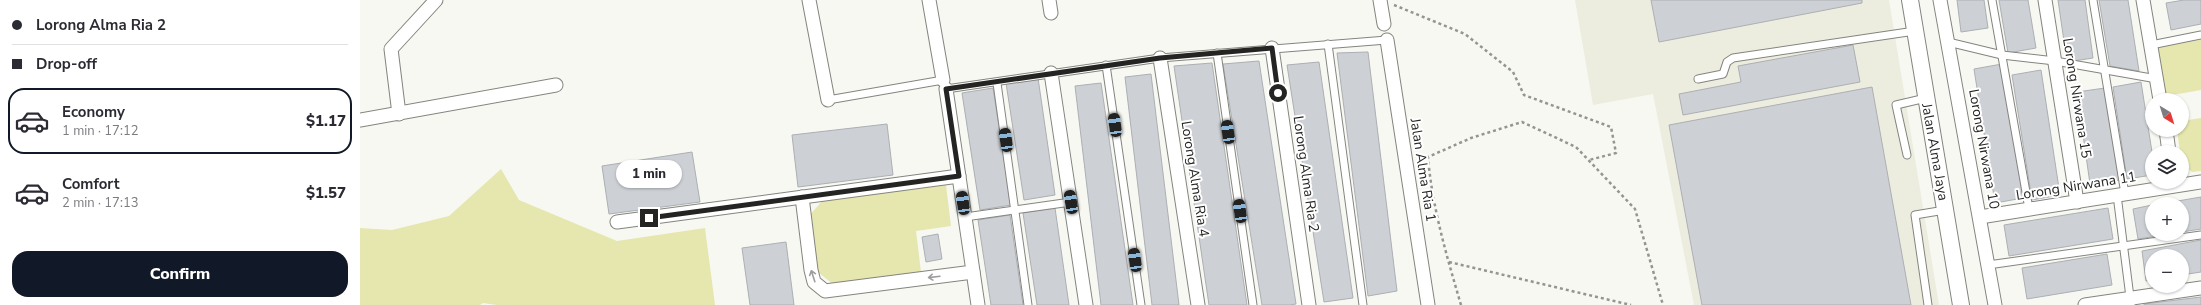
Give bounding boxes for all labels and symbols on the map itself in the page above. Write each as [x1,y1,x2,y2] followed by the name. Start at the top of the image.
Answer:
[2058,36,2096,160] street label: Lorong Nirwana 15
[1269,84,1287,102] route start
[1964,87,2004,211] street label: Lorong Nirwana 10
[2145,93,2189,137] north arrow
[1917,101,1953,202] street label: Jalan Alma Jaya
[1107,112,1123,138] car
[1288,115,1324,233] street label: Lorong Alma Ria 2
[1405,116,1441,223] street label: Jalan Alma Ria 1
[1220,119,1236,145] car
[1176,120,1214,238] street label: Lorong Alma Ria 4
[998,127,1014,153] car
[616,160,682,188] callout: 1 min
[2014,167,2138,205] street label: Lorong Nirwana 11
[1063,189,1079,215] car
[955,190,971,216] car
[1232,198,1248,224] car
[640,209,658,227] route end
[1127,247,1143,273] car
[809,270,816,283] one-way arrow
[928,273,941,281] one-way arrow

